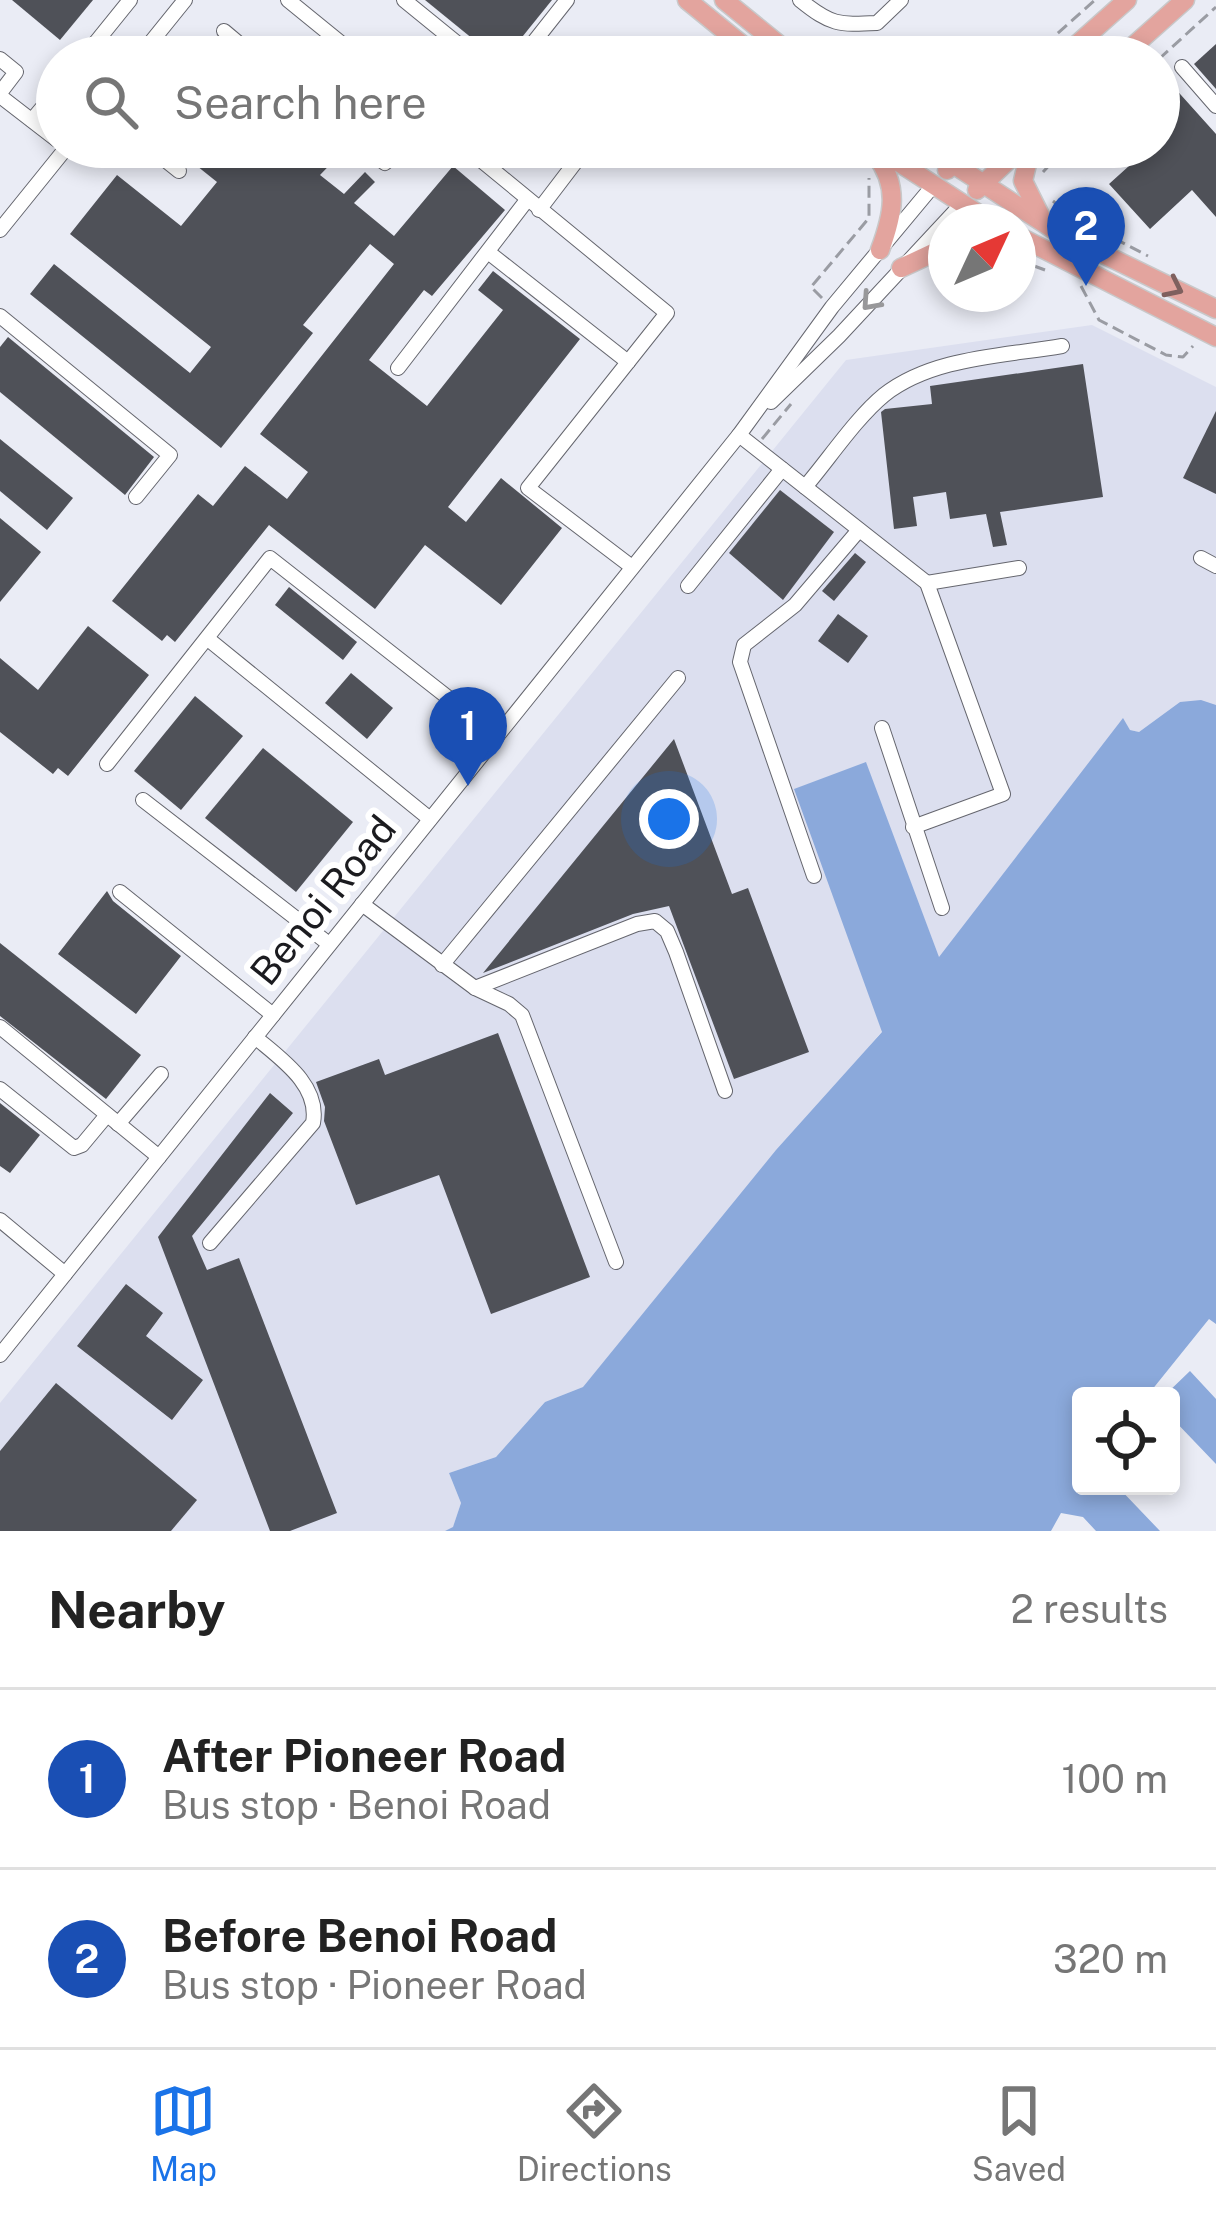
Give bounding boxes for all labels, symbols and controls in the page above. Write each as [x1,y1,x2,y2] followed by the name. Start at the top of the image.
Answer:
[36,36,1180,168] search box
[78,69,144,135] icon: search
[174,76,427,129] text: Search here
[1047,187,1125,286] pin: 2
[928,204,1036,312] north arrow
[1162,274,1183,297] one-way arrow
[863,288,884,310] one-way arrow
[429,687,507,786] pin: 1
[639,789,699,849] your location
[241,806,405,994] street label: Benoi Road
[1072,1387,1180,1495] map controls
[1072,1387,1180,1495] button: locate
[48,1580,225,1639] text: Nearby
[1011,1586,1168,1632] text: 2 results
[162,1729,566,1782] text: After Pioneer Road
[79,1756,95,1802] text: 1
[1061,1756,1168,1802] text: 100 m
[162,1782,551,1828] text: Bus stop · Benoi Road
[162,1909,557,1962] text: Before Benoi Road
[75,1936,99,1982] text: 2
[1053,1936,1168,1982] text: 320 m
[162,1962,587,2008] text: Bus stop · Pioneer Road
[150,2078,217,2188] tab: Map
[517,2078,672,2188] tab: Directions
[972,2078,1066,2188] tab: Saved

